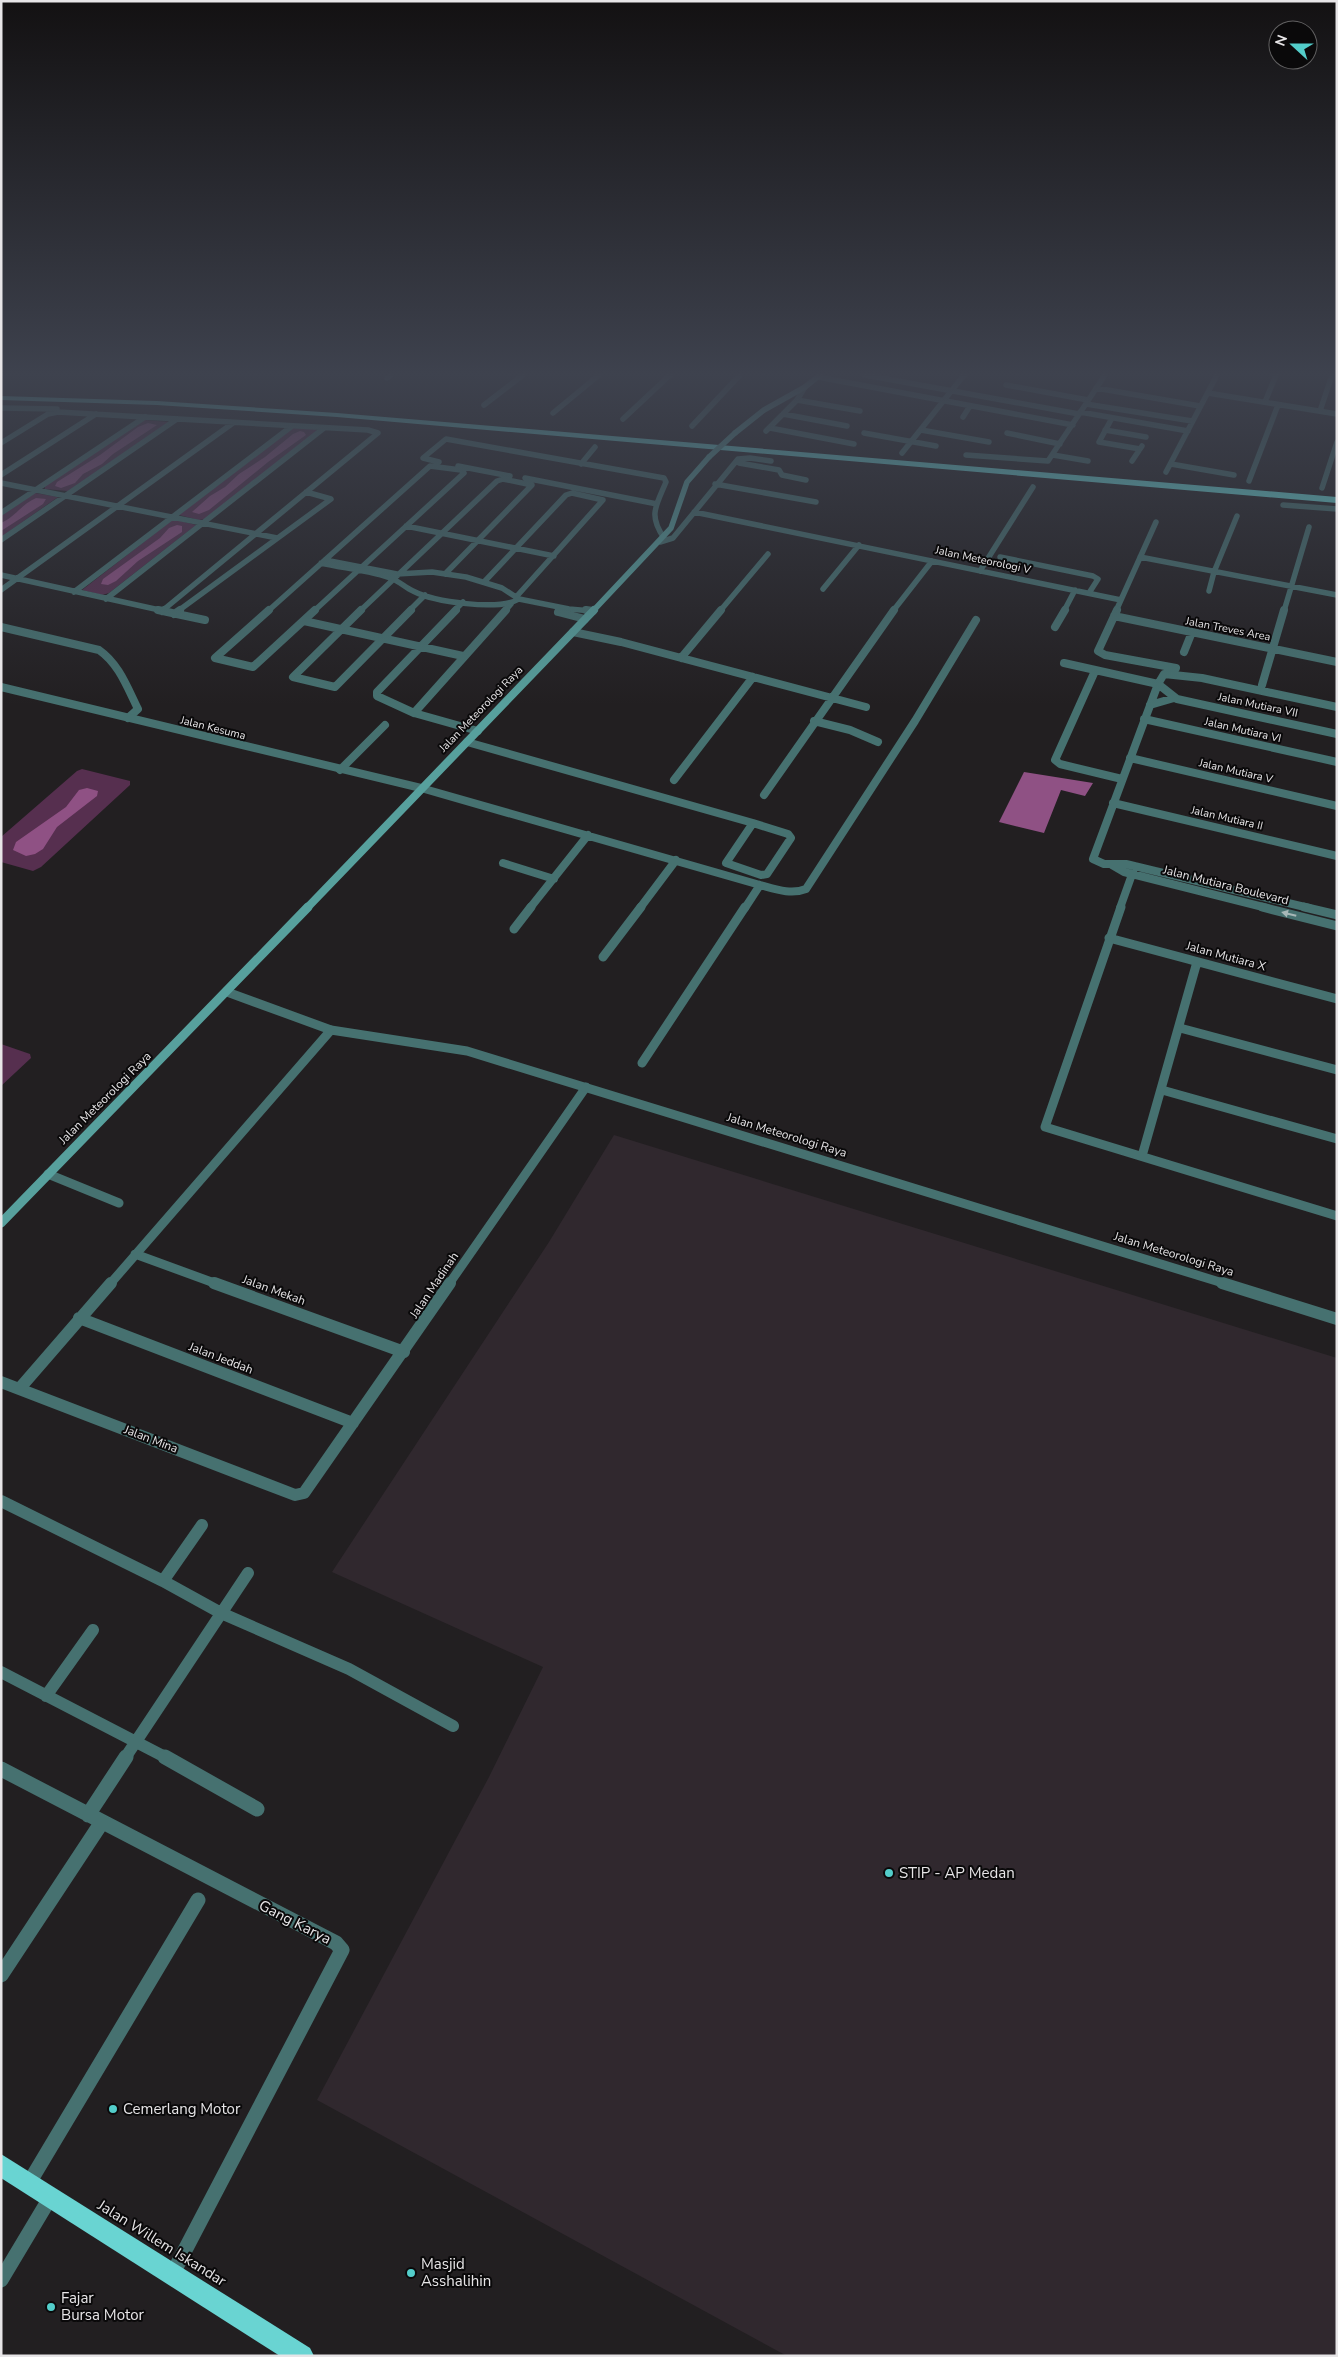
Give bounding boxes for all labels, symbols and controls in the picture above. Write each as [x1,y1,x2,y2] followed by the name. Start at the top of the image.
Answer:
[1268,20,1318,70] north arrow
[1271,32,1292,49] text: N
[933,542,1033,578] street label: Jalan Meteorologi V
[1183,613,1272,645] street label: Jalan Treves Area
[435,663,526,756] street label: Jalan Meteorologi Raya
[1216,689,1299,721] street label: Jalan Mutiara VII
[178,712,247,743] street label: Jalan Kesuma
[1202,714,1283,746] street label: Jalan Mutiara VI
[1197,755,1275,787] street label: Jalan Mutiara V
[1189,802,1265,834] street label: Jalan Mutiara II
[1160,861,1291,908] street label: Jalan Mutiara Boulevard
[1282,910,1297,918] one-way arrow
[1183,937,1268,974] street label: Jalan Mutiara X
[55,1048,155,1148] street label: Jalan Meteorologi Raya
[724,1109,849,1161] street label: Jalan Meteorologi Raya
[1111,1228,1236,1280] street label: Jalan Meteorologi Raya
[405,1249,462,1322] street label: Jalan Madinah
[239,1271,308,1309] street label: Jalan Mekah
[186,1338,255,1378] street label: Jalan Jeddah
[121,1421,180,1457] street label: Jalan Mina
[899,1863,1015,1883] place label: STIP - AP Medan
[883,1867,895,1879] marker: STIP - AP Medan
[255,1895,335,1949] street label: Gang Karya
[123,2099,241,2119] place label: Cemerlang Motor
[107,2103,119,2115] marker: Cemerlang Motor
[93,2195,231,2291] street label: Jalan Willem Iskandar
[421,2254,491,2291] place label: Masjid Asshalihin
[405,2267,417,2279] marker: Masjid Asshalihin
[61,2288,144,2325] place label: Fajar Bursa Motor
[45,2301,57,2313] marker: Fajar Bursa Motor

